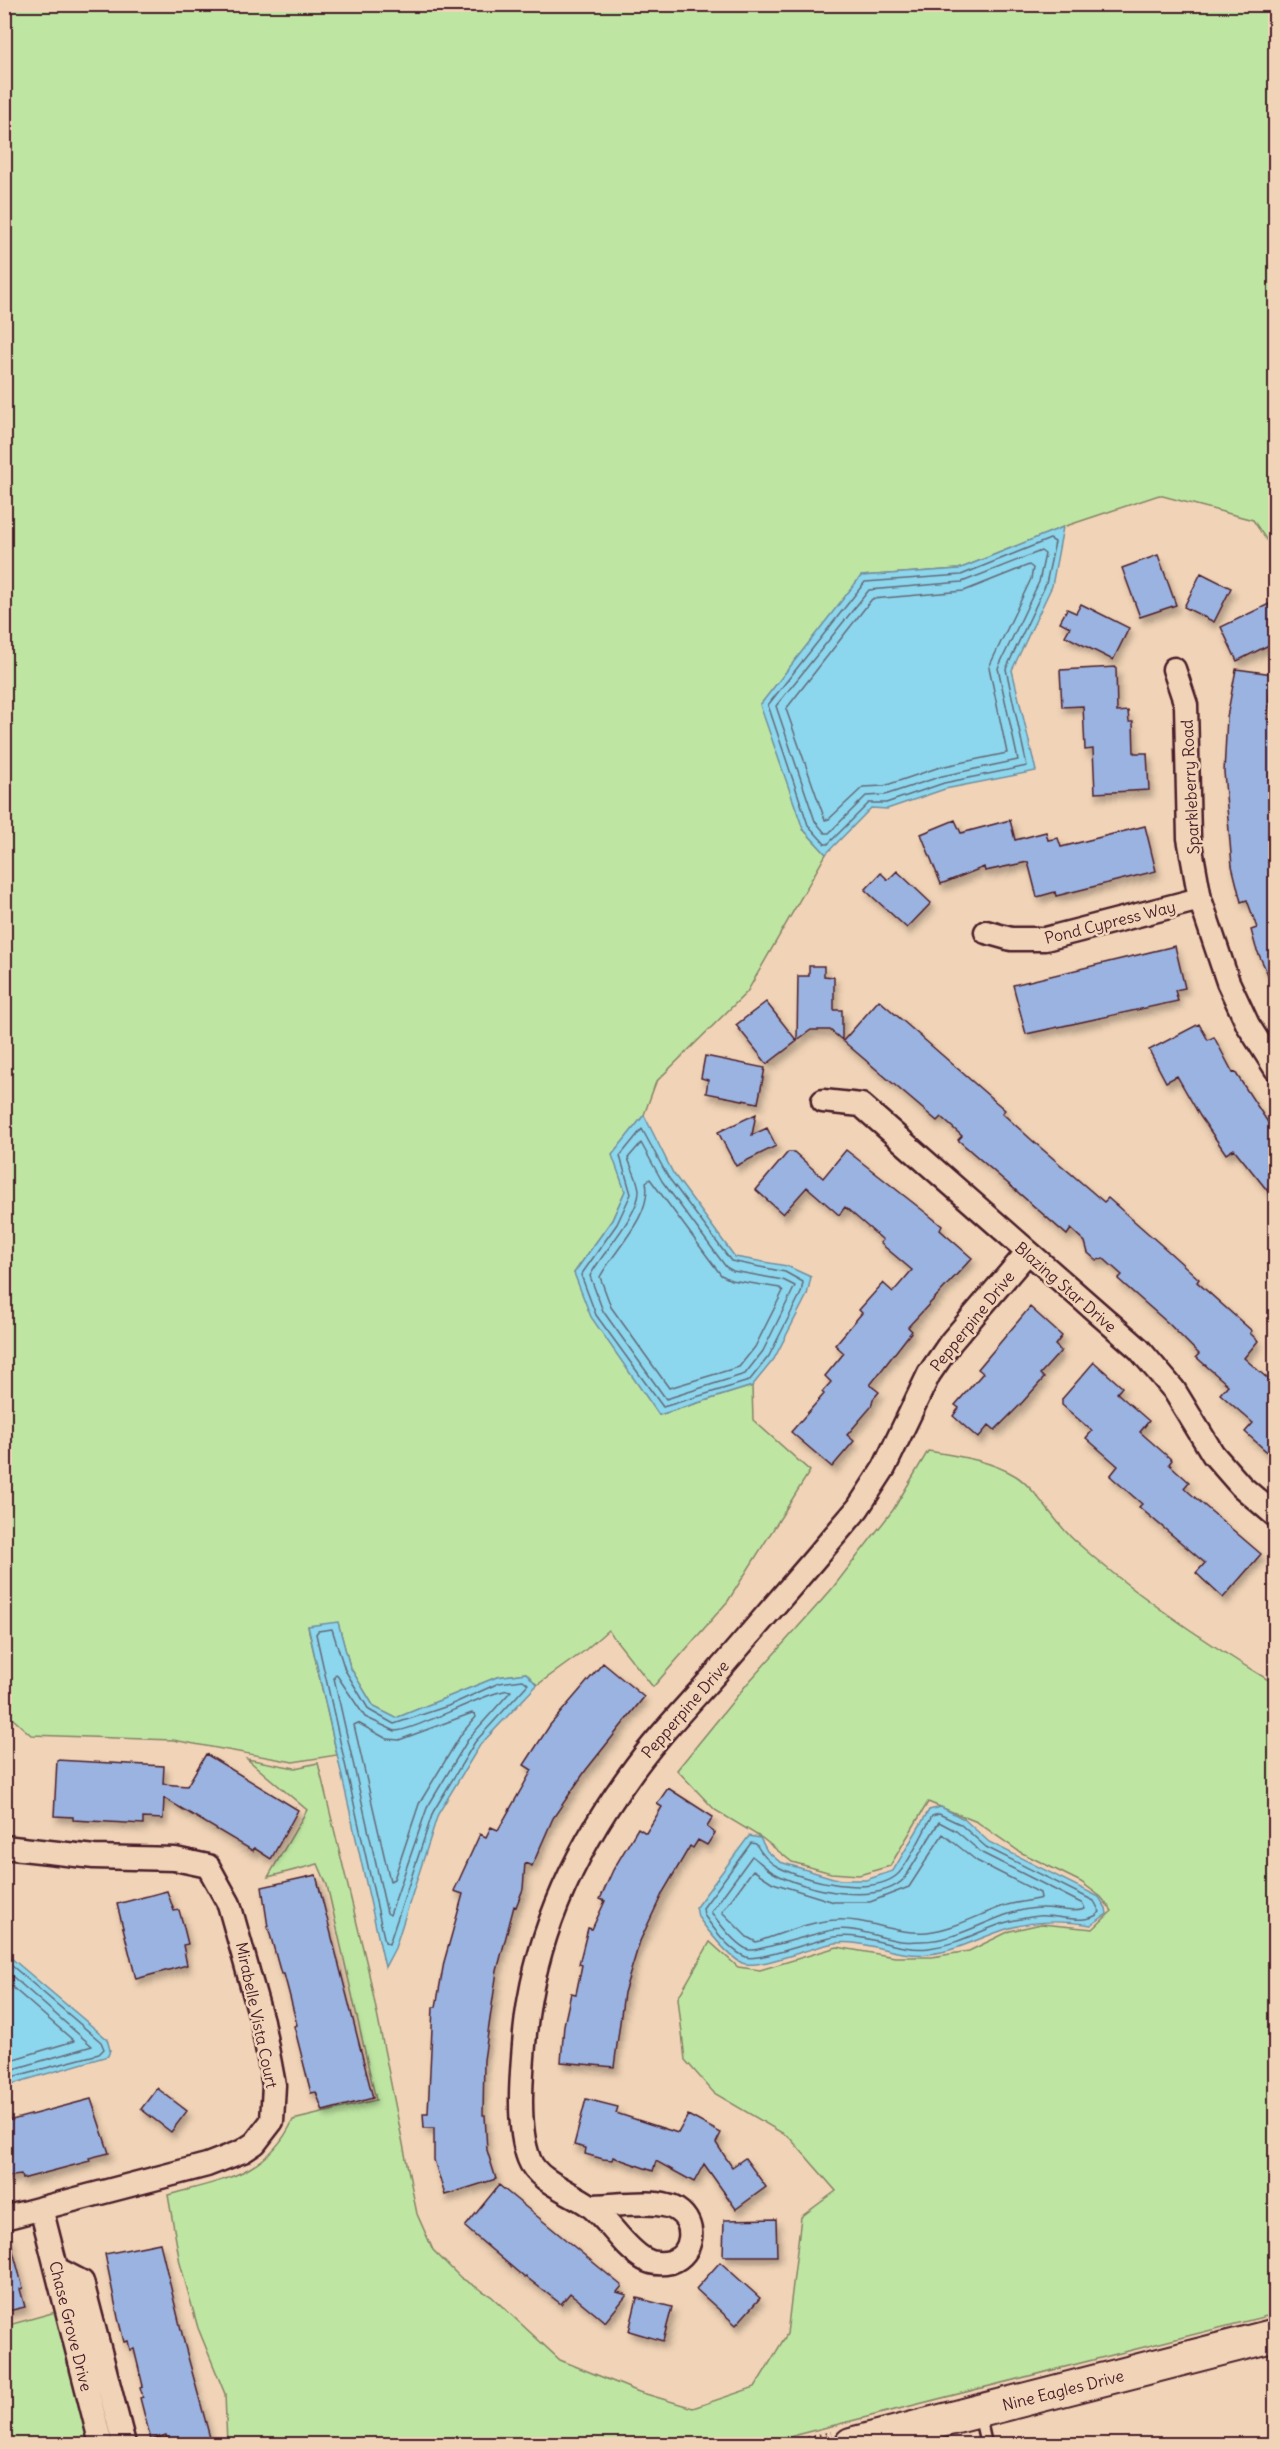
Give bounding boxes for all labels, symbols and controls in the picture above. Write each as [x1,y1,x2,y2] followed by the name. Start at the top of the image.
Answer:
[1176,719,1204,855] street label: Sparkleberry Road
[1042,896,1178,948] street label: Pond Cypress Way
[1011,1238,1121,1336] street label: Blazing Star Drive
[925,1267,1019,1375] street label: Pepperpine Drive
[637,1656,733,1762] street label: Pepperpine Drive
[232,1940,282,2090] street label: Mirabelle Vista Court
[45,2259,97,2393] street label: Chase Grove Drive
[1000,2365,1126,2415] street label: Nine Eagles Drive

